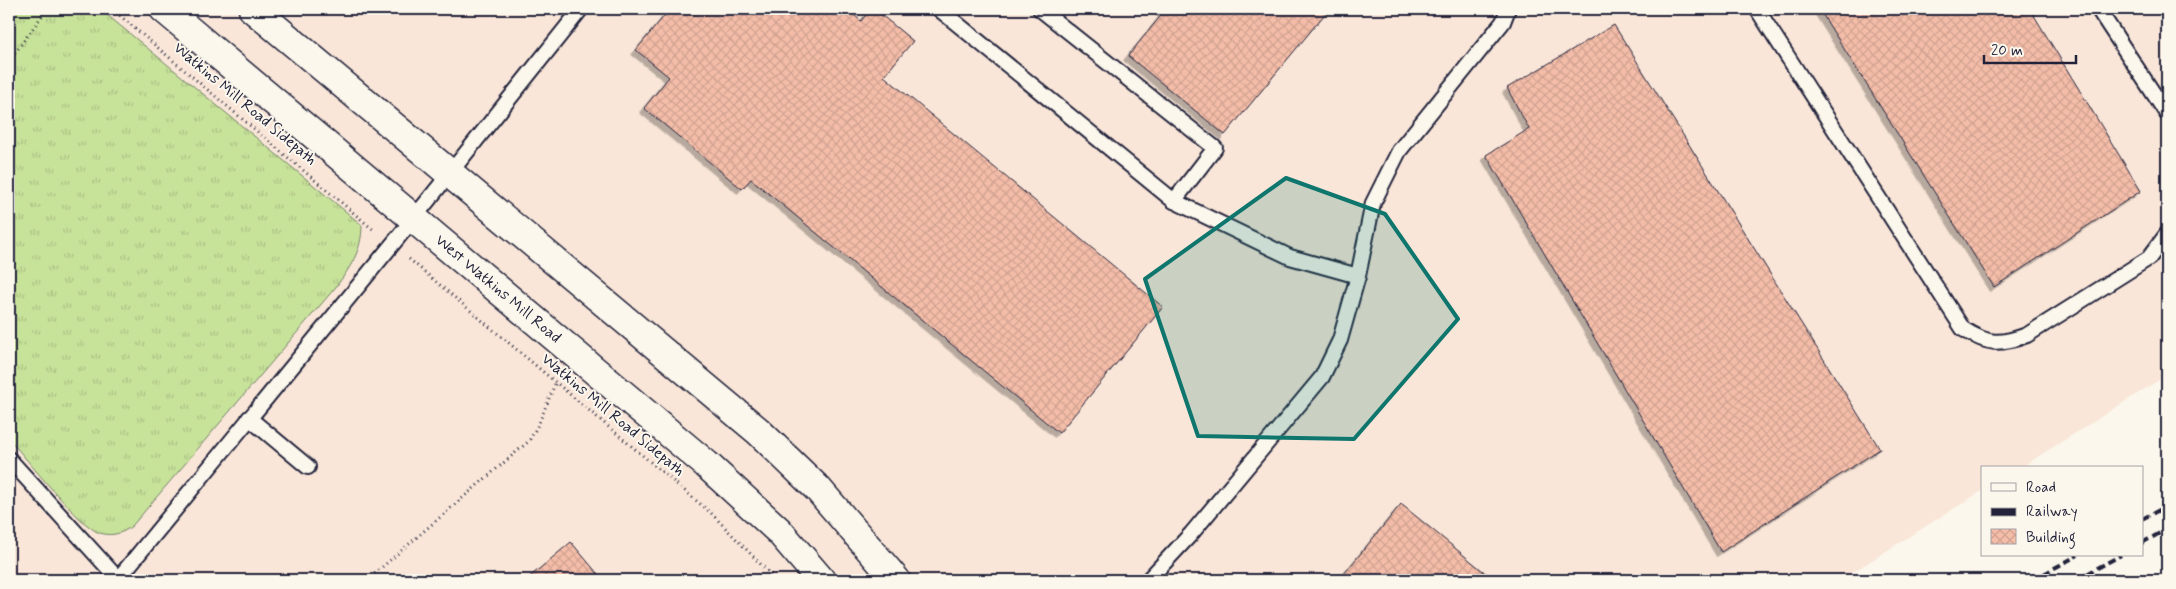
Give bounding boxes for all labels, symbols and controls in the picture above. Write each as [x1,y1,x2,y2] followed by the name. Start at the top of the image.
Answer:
[1984,32,2076,64] scale bar
[169,38,321,170] street label: Watkins Mill Road Sidepath
[1991,41,2023,61] text: 20 m
[431,230,565,348] street label: West Watkins Mill Road
[537,349,689,481] street label: Watkins Mill Road Sidepath
[1981,466,2144,556] legend
[2026,478,2056,498] text: Road
[2026,502,2078,522] text: Railway
[2026,528,2076,549] text: Building

